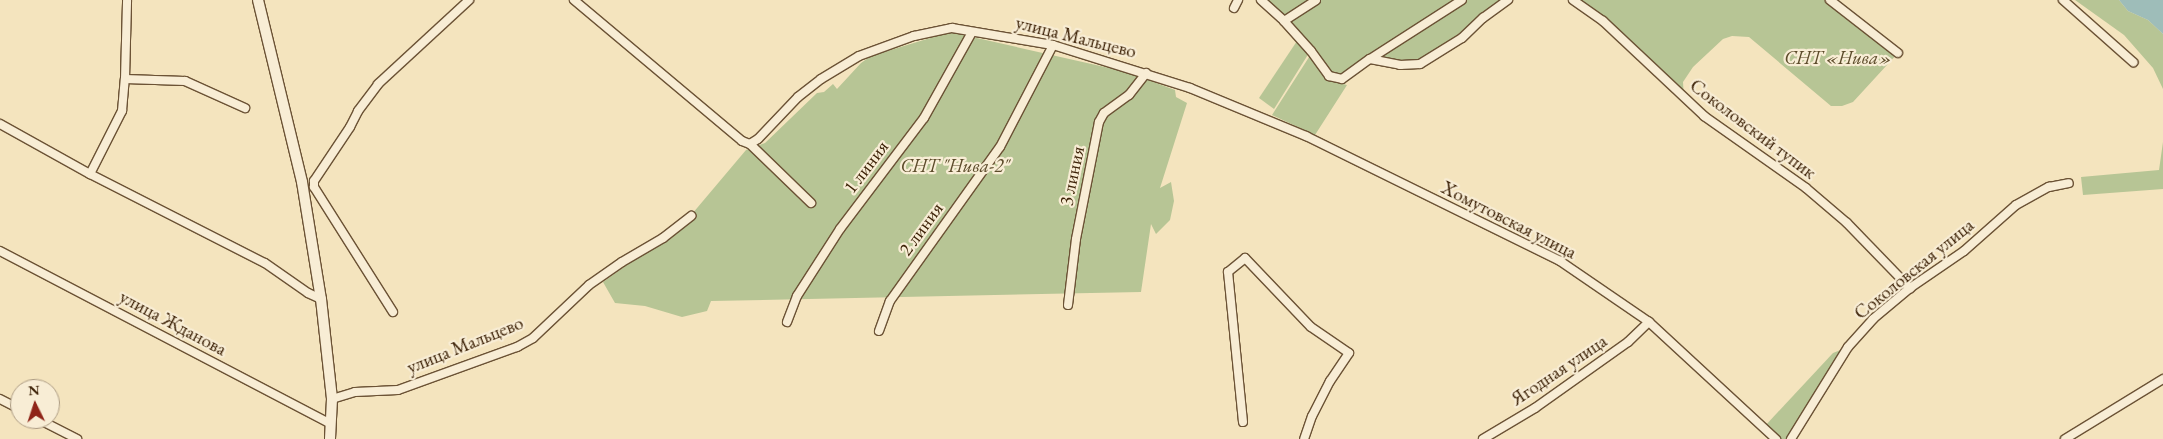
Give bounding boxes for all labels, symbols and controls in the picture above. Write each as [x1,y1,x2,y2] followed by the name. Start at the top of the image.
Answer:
[1013,11,1139,63] street label: улица Мальцево
[1784,47,1892,69] park label: СНТ «Нива»
[1685,74,1821,184] street label: Соколовский тупик
[839,136,893,198] street label: 1 линия
[1055,144,1089,208] street label: 3 линия
[900,155,1010,177] park label: СНТ "Нива-2"
[1438,176,1580,264] street label: Хомутовская улица
[894,198,948,260] street label: 2 линия
[1849,214,1979,324] street label: Соколовская улица
[116,285,230,361] street label: улица Жданова
[403,311,527,379] street label: улица Мальцево
[1507,329,1611,411] street label: Ягодная улица
[10,379,60,429] north arrow
[28,381,40,399] text: N

